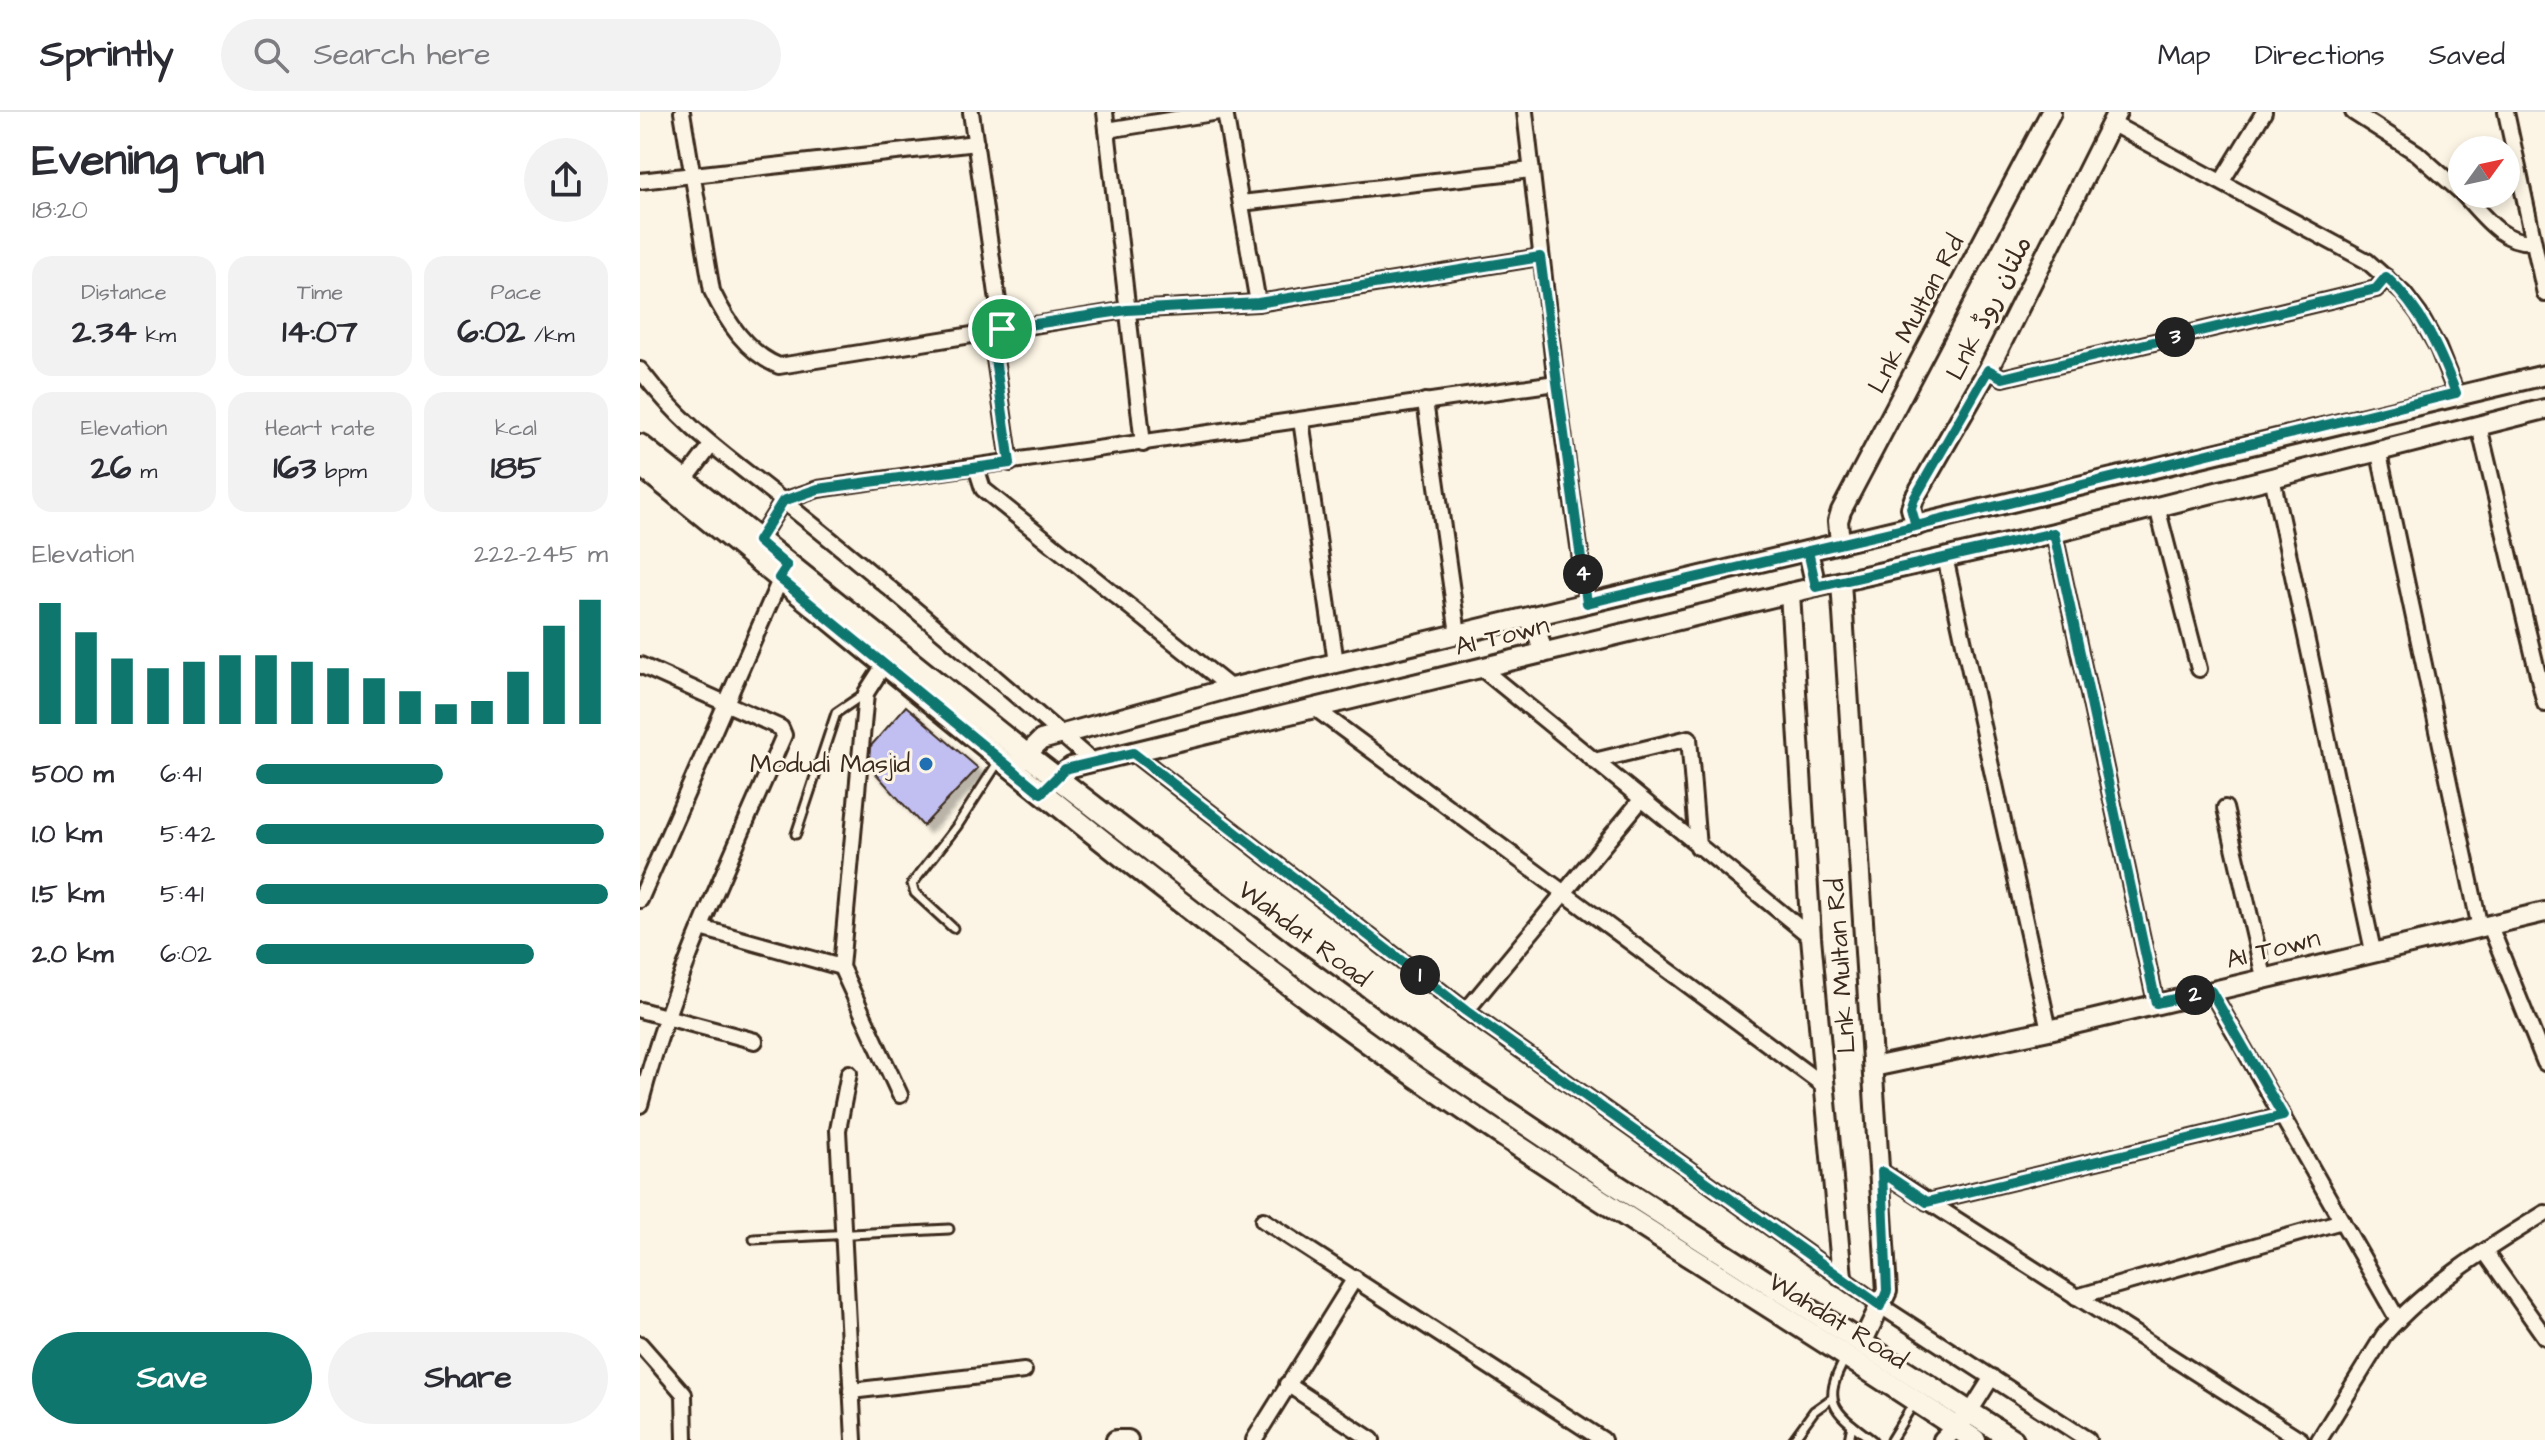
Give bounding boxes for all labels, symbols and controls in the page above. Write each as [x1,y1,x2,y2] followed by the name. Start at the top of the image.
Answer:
[221,19,781,91] search box
[40,29,173,81] text: Sprintly
[249,33,293,77] icon: search
[313,34,491,76] text: Search here
[2158,36,2211,75] text: Map
[2255,36,2385,75] text: Directions
[2429,36,2505,75] text: Saved
[32,131,264,192] text: Evening run
[2448,136,2520,208] north arrow
[2448,136,2520,208] map controls
[524,138,608,222] button: share
[32,192,88,228] text: 18:20
[1859,228,1973,400] street label: Lnk Multan Rd
[1937,230,2041,386] street label: Lnk ملتان روڈ
[81,277,167,308] text: Distance
[297,277,343,308] text: Time
[490,277,542,308] text: Pace
[968,295,1036,363] pin
[980,307,1024,351] icon: arrive
[72,308,137,356] text: 2.34
[282,308,358,356] text: 14:07
[457,308,525,356] text: 6:02
[2155,317,2195,357] pin: 3
[137,320,176,351] text: km
[525,320,575,351] text: /km
[2169,321,2181,352] text: 3
[81,413,167,444] text: Elevation
[265,413,375,444] text: Heart rate
[495,413,537,444] text: kcal
[91,444,131,492] text: 26
[273,444,316,492] text: 163
[491,444,541,492] text: 185
[131,456,157,487] text: m
[316,456,367,487] text: bpm
[32,536,134,572] text: Elevation
[474,536,608,572] text: 222–245 m
[1563,554,1603,594] pin: 4
[1576,558,1590,589] text: 4
[1451,607,1553,665] street label: AI Town
[750,746,910,782] place label: Modudi Masjid
[917,755,935,773] marker: Modudi Masjid
[32,756,114,792] text: 500 m
[160,756,202,792] text: 6:41
[32,816,102,852] text: 1.0 km
[160,816,215,852] text: 5:42
[1230,872,1378,996] street label: Wahdat Road
[32,876,104,912] text: 1.5 km
[160,876,204,912] text: 5:41
[1817,877,1865,1055] street label: Lnk Multan Rd
[2222,920,2324,978] street label: AI Town
[32,936,114,972] text: 2.0 km
[160,936,212,972] text: 6:02
[1400,955,1440,995] pin: 1
[1419,959,1421,990] text: 1
[2175,975,2215,1015] pin: 2
[2189,979,2201,1010] text: 2
[1762,1264,1914,1378] street label: Wahdat Road
[32,1332,312,1424] button: Save
[328,1332,608,1424] button: Share

